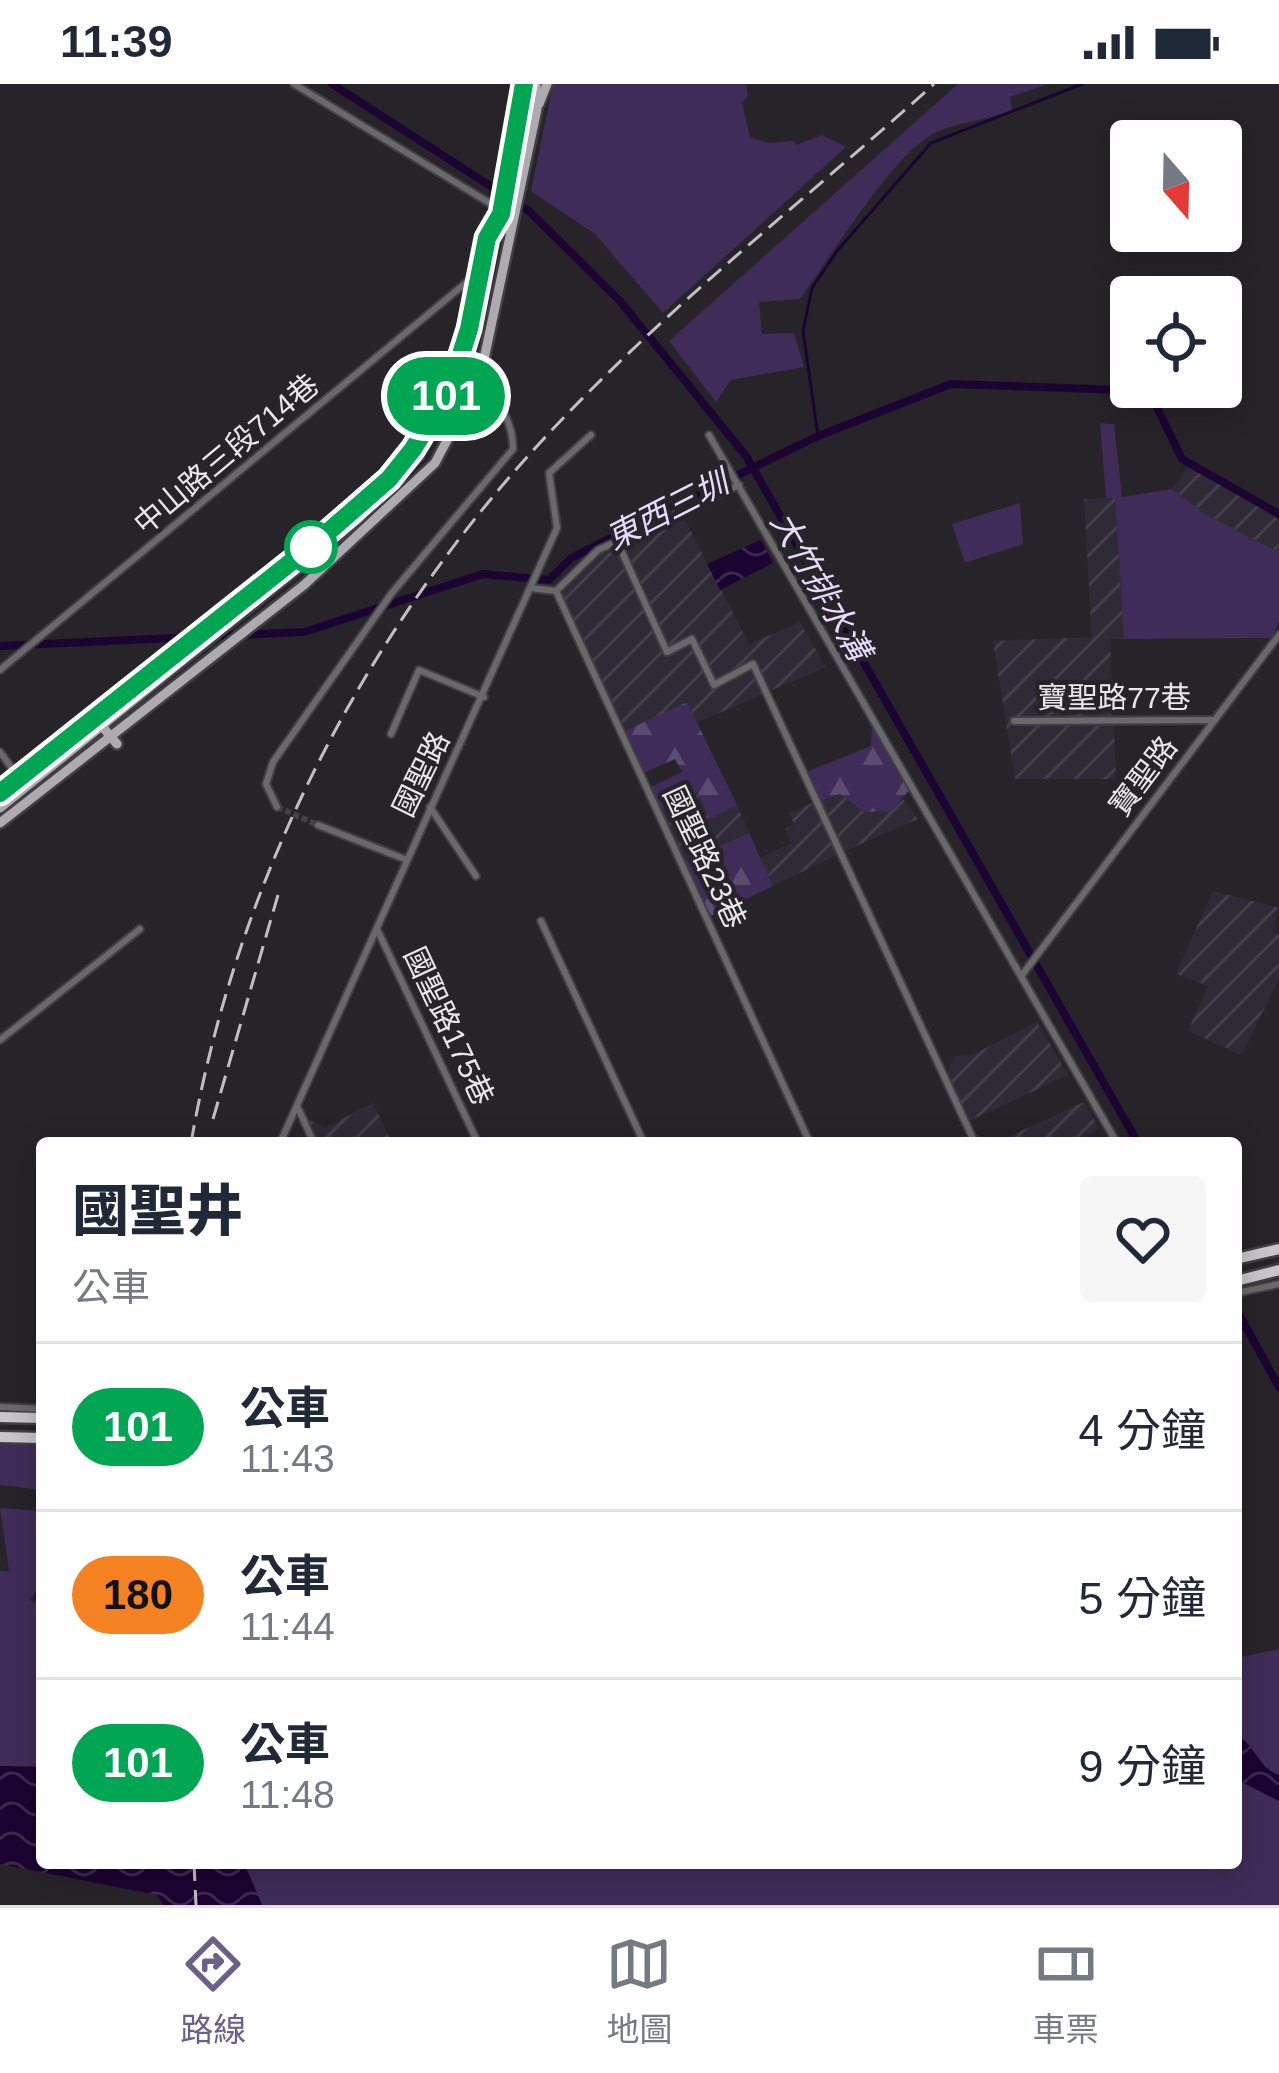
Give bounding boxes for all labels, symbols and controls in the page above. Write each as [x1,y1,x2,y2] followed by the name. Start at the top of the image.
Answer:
[60,16,173,67] text: 11:39
[1110,120,1242,252] north arrow
[1110,120,1242,408] map controls
[1110,276,1242,408] button: locate
[377,357,515,435] line badge: 101
[127,367,325,541] street label: 中山路三段714巷
[411,372,481,419] text: 101
[600,462,738,556] water label: 東西三圳
[764,505,880,670] water label: 大竹排水溝
[286,522,336,572] unlabelled marker
[1037,681,1191,714] street label: 寶聖路77巷
[386,726,456,822] street label: 國聖路
[1103,730,1183,822] street label: 寶聖路
[658,781,752,933] street label: 國聖路23巷
[398,942,500,1110] street label: 國聖路175巷
[1080,1176,1206,1302] button: heart
[72,1179,243,1243] text: 國聖井
[72,1266,150,1309] text: 公車
[240,1383,330,1434] text: 公車
[103,1403,173,1450] text: 101
[1078,1405,1206,1456] text: 4 分鐘
[240,1437,335,1480] text: 11:43
[240,1551,330,1602] text: 公車
[103,1571,173,1618] text: 180
[1078,1573,1206,1624] text: 5 分鐘
[240,1605,335,1648] text: 11:44
[240,1719,330,1770] text: 公車
[103,1739,173,1786] text: 101
[1078,1741,1206,1792] text: 9 分鐘
[240,1773,335,1816] text: 11:48
[180,1931,246,2051] tab: 路線
[606,1931,672,2051] tab: 地圖
[1033,1931,1099,2051] tab: 車票

